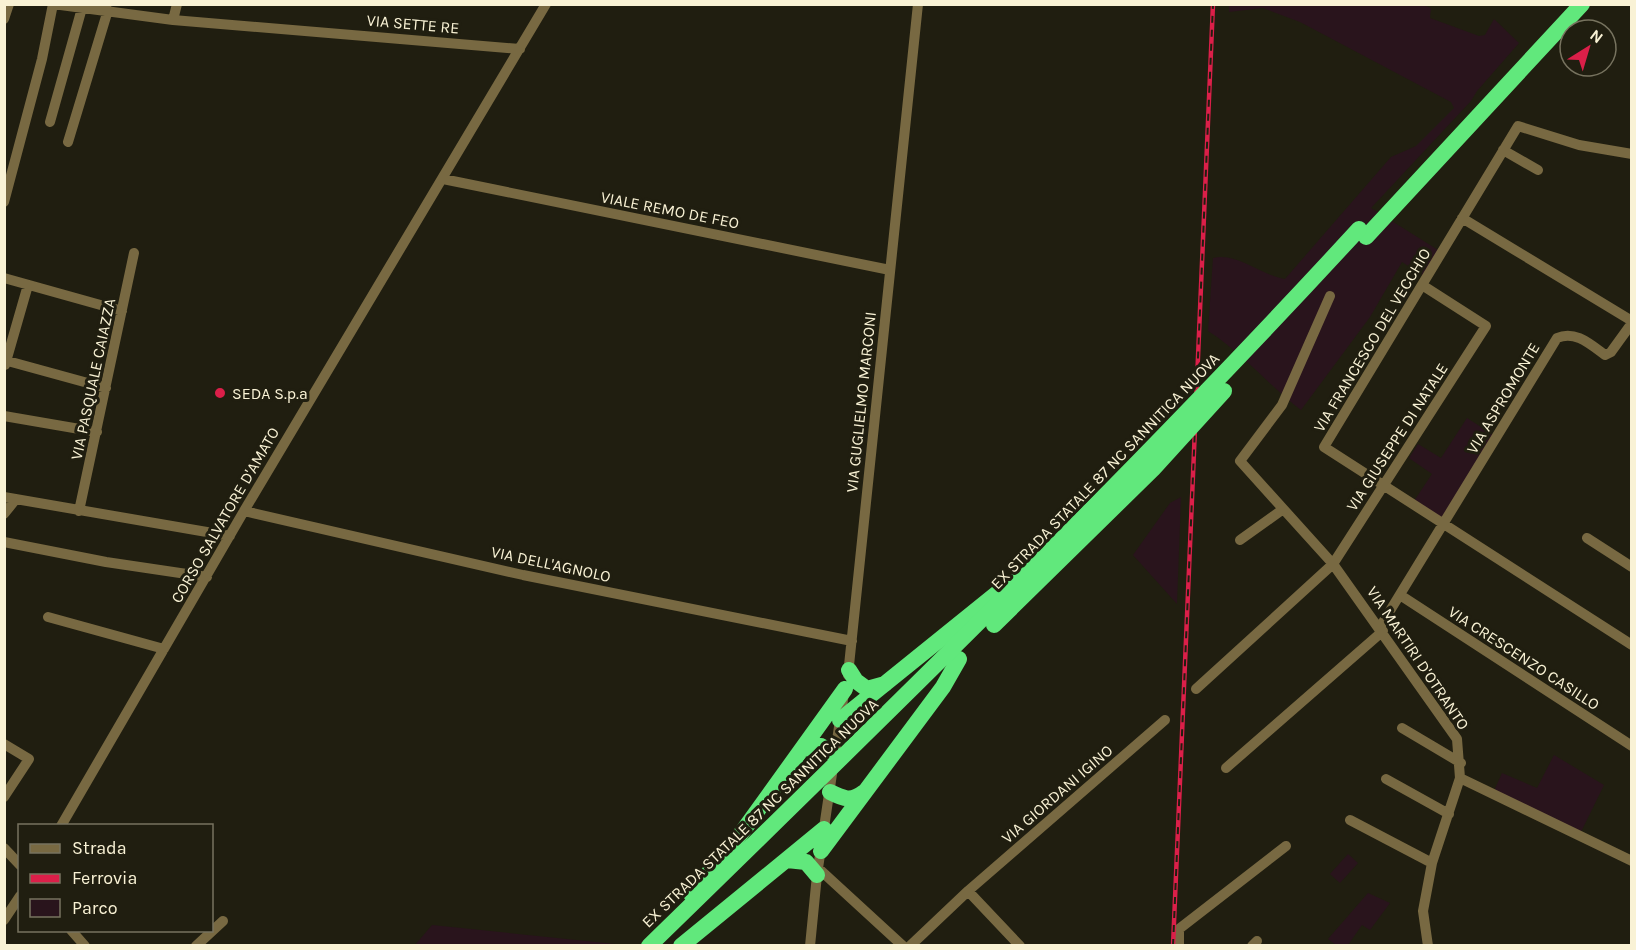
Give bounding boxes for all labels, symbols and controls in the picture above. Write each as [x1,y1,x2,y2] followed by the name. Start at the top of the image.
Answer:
[366,10,460,38] street label: VIA SETTE RE
[1558,18,1618,78] north arrow
[1586,25,1607,47] text: N
[599,187,741,233] street label: VIALE REMO DE FEO
[1309,245,1435,435] street label: VIA FRANCESCO DEL VECCHIO
[67,296,119,462] street label: VIA PASQUALE CAIAZZA
[842,311,880,493] street label: VIA GUGLIELMO MARCONI
[1462,339,1544,457] street label: VIA ASPROMONTE
[987,349,1223,593] street label: EX STRADA STATALE 87 NC SANNITICA NUOVA
[1342,360,1452,514] street label: VIA GIUSEPPE DI NATALE
[232,384,308,403] place label: SEDA S.p.a
[213,386,227,400] marker: SEDA S.p.a
[167,424,283,606] street label: CORSO SALVATORE D'AMATO
[489,542,613,586] street label: VIA DELL'AGNOLO
[1363,583,1473,733] street label: VIA MARTIRI D'OTRANTO
[1445,602,1603,714] street label: VIA CRESCENZO CASILLO
[638,695,882,931] street label: EX STRADA STATALE 87 NC SANNITICA NUOVA
[998,741,1116,847] street label: VIA GIORDANI IGINO
[18,824,213,932] legend
[72,837,127,859] text: Strada
[72,867,137,889] text: Ferrovia
[72,897,118,919] text: Parco

